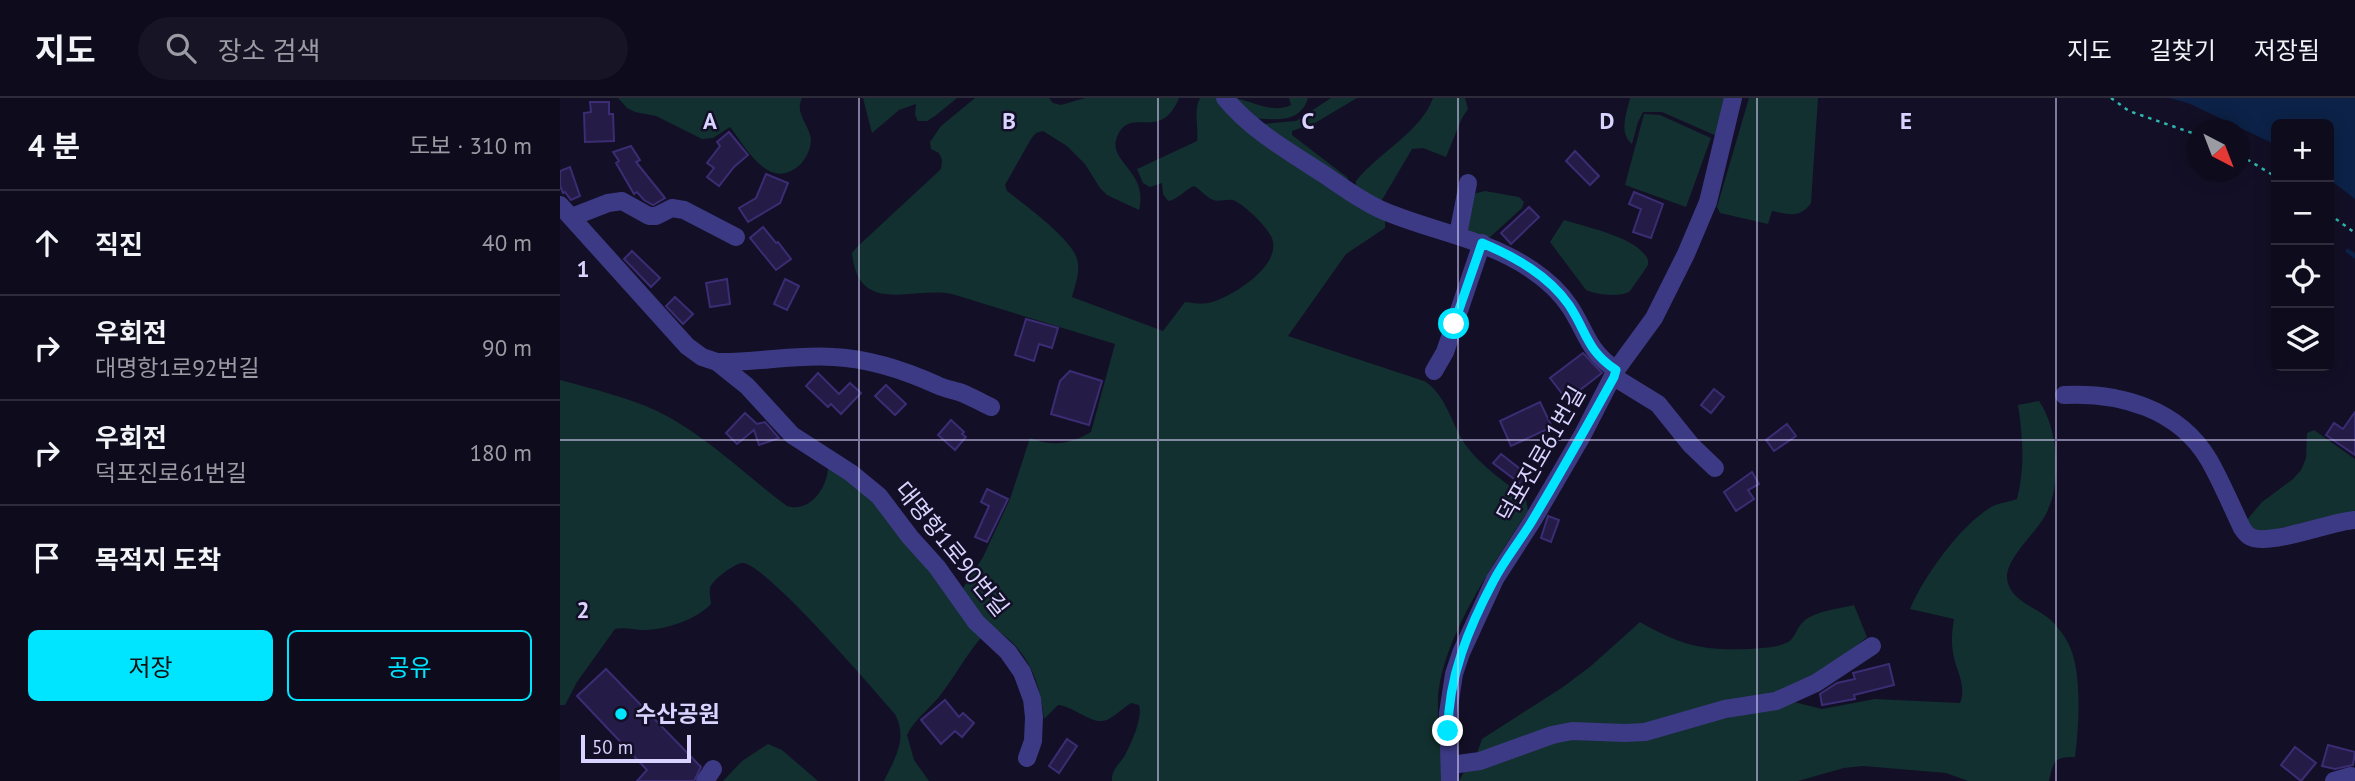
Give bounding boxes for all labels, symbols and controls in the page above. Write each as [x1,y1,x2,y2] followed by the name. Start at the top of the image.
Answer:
[138,17,628,80] search box
[35,28,96,71] text: 지도
[162,29,200,67] icon: search
[218,34,320,67] text: 장소 검색
[2067,35,2112,66] text: 지도
[2150,35,2216,66] text: 길찾기
[2254,35,2320,66] text: 저장됨
[703,106,717,135] text: A
[1002,106,1016,135] text: B
[1302,106,1315,135] text: C
[1600,106,1614,135] text: D
[1900,106,1912,135] text: E
[2187,119,2250,182] north arrow
[2271,119,2334,371] map controls
[2271,119,2334,182] button: +
[28,126,80,165] text: 4 분
[409,131,532,160] text: 도보 · 310 m
[2271,182,2334,245] button: −
[28,224,66,262] icon: ahead
[95,228,143,261] text: 직진
[482,228,532,257] text: 40 m
[2271,245,2334,308] button: locate
[576,254,590,283] text: 1
[1438,308,1469,339] route start
[2271,308,2334,371] button: layers
[95,316,167,349] text: 우회전
[28,329,66,367] icon: right
[482,333,532,362] text: 90 m
[95,353,260,382] text: 대명항1로92번길
[1490,381,1591,527] street label: 덕포진로61번길
[95,421,167,454] text: 우회전
[28,434,66,472] icon: right
[470,438,532,467] text: 180 m
[95,458,247,487] text: 덕포진로61번길
[889,476,1015,622] street label: 대명항1로90번길
[28,539,66,577] icon: arrive
[95,543,221,576] text: 목적지 도착
[576,595,590,624] text: 2
[28,630,273,701] button: 저장
[287,630,532,701] button: 공유
[635,699,720,728] place label: 수산공원
[613,706,629,722] marker: 수산공원
[1432,715,1463,746] route end
[581,732,691,764] scale bar
[592,735,633,759] text: 50 m

